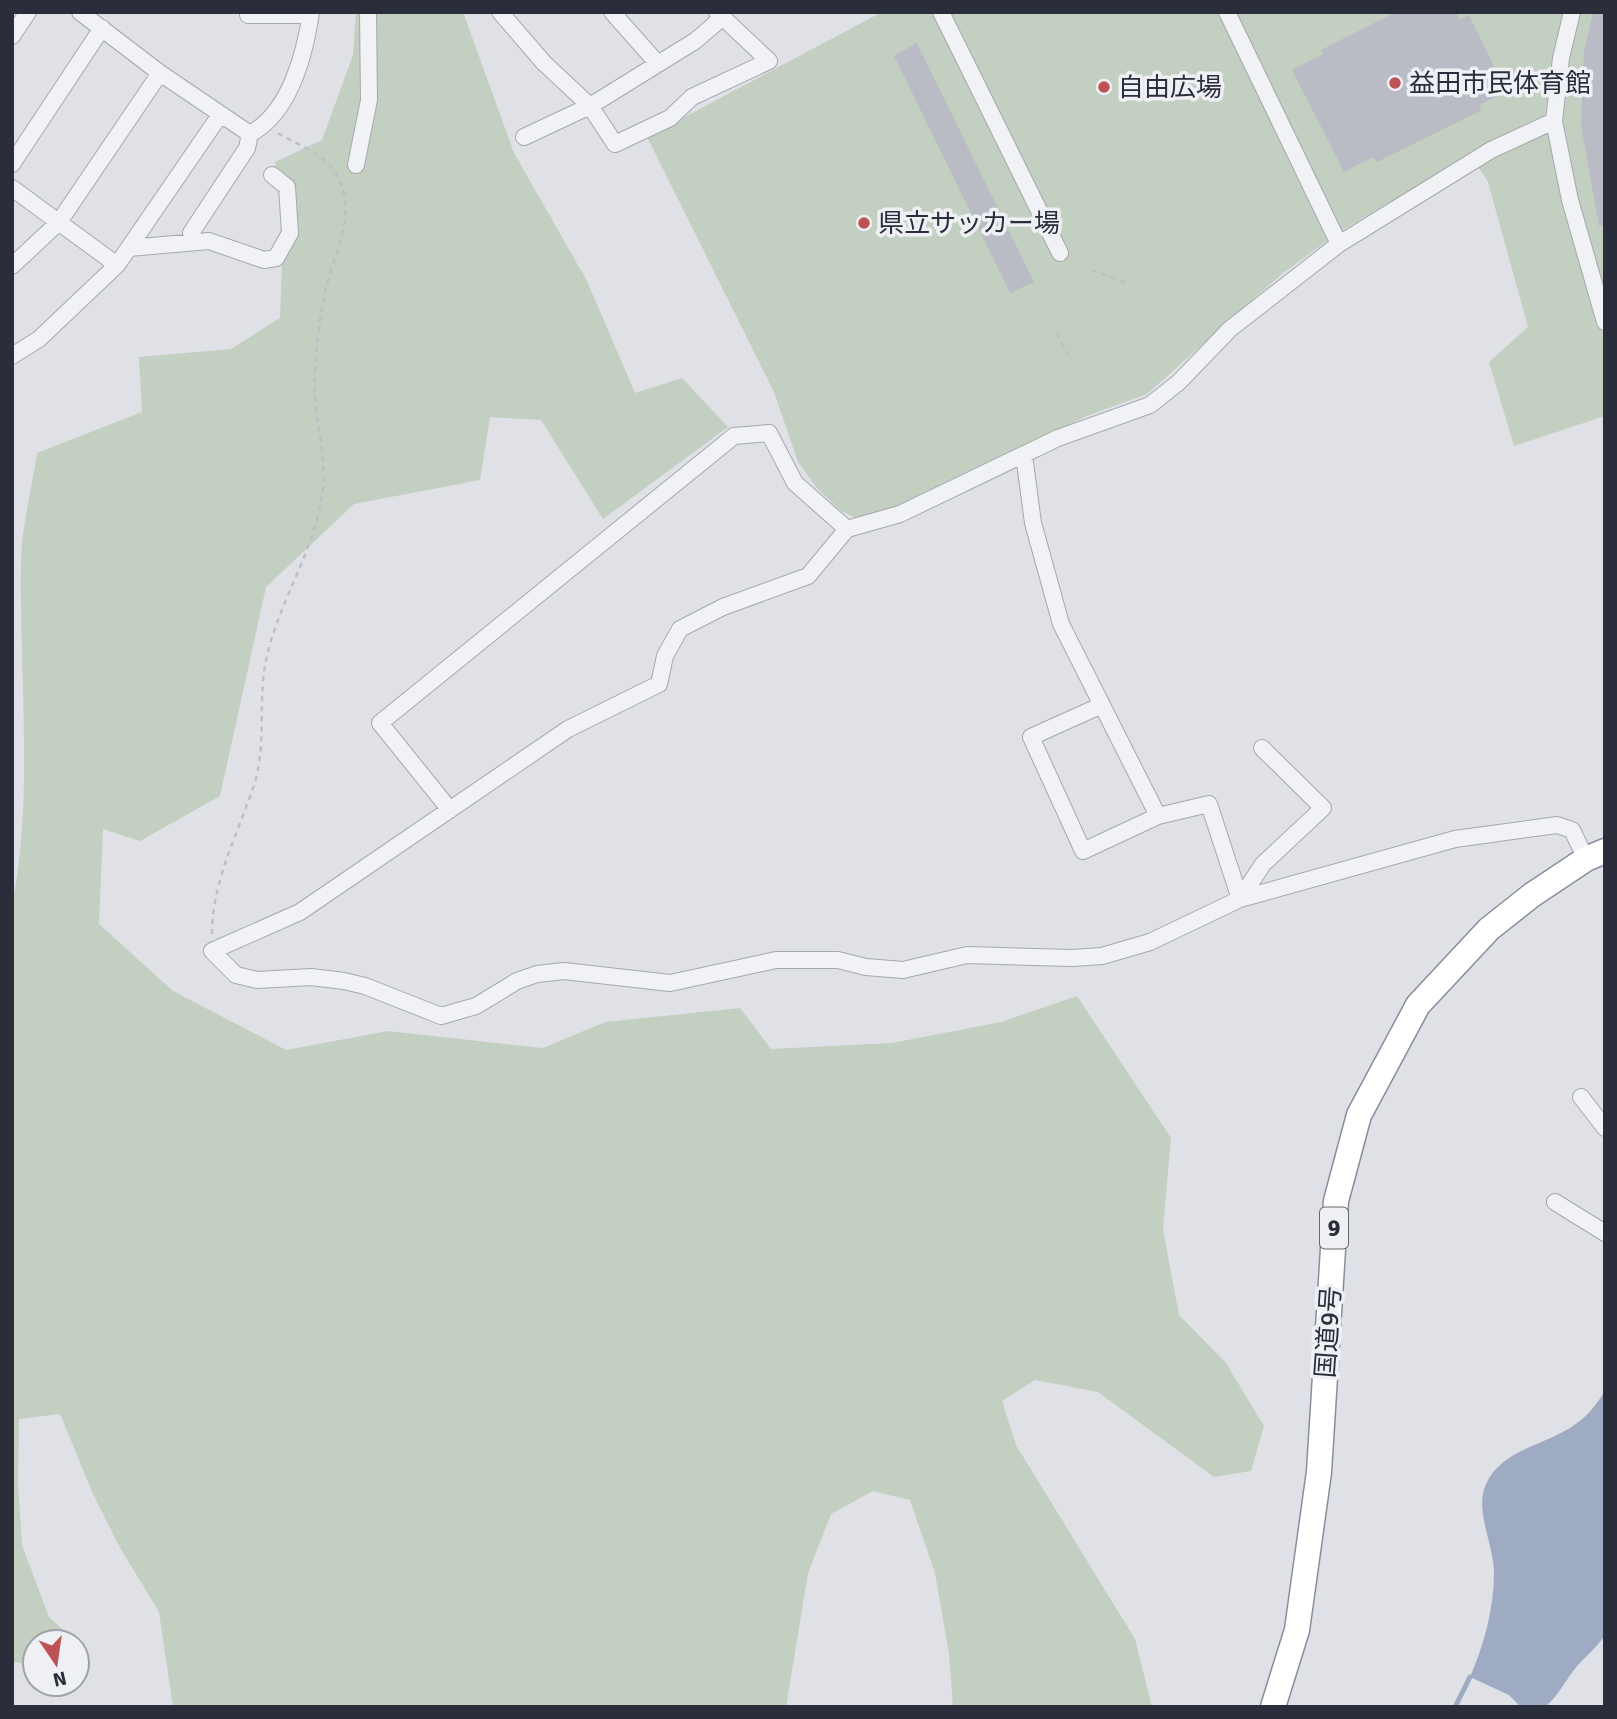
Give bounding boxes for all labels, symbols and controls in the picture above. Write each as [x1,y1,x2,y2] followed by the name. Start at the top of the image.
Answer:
[1409,68,1591,100] place label: 益田市民体育館
[1118,72,1222,104] place label: 自由広場
[1387,75,1403,91] marker: 益田市民体育館
[1096,79,1112,95] marker: 自由広場
[878,208,1060,240] place label: 県立サッカー場
[856,215,872,231] marker: 県立サッカー場
[1320,1208,1348,1248] road number: 9
[1310,1285,1348,1379] street label: 国道9号
[21,1628,91,1698] north arrow
[50,1665,69,1692] text: N

